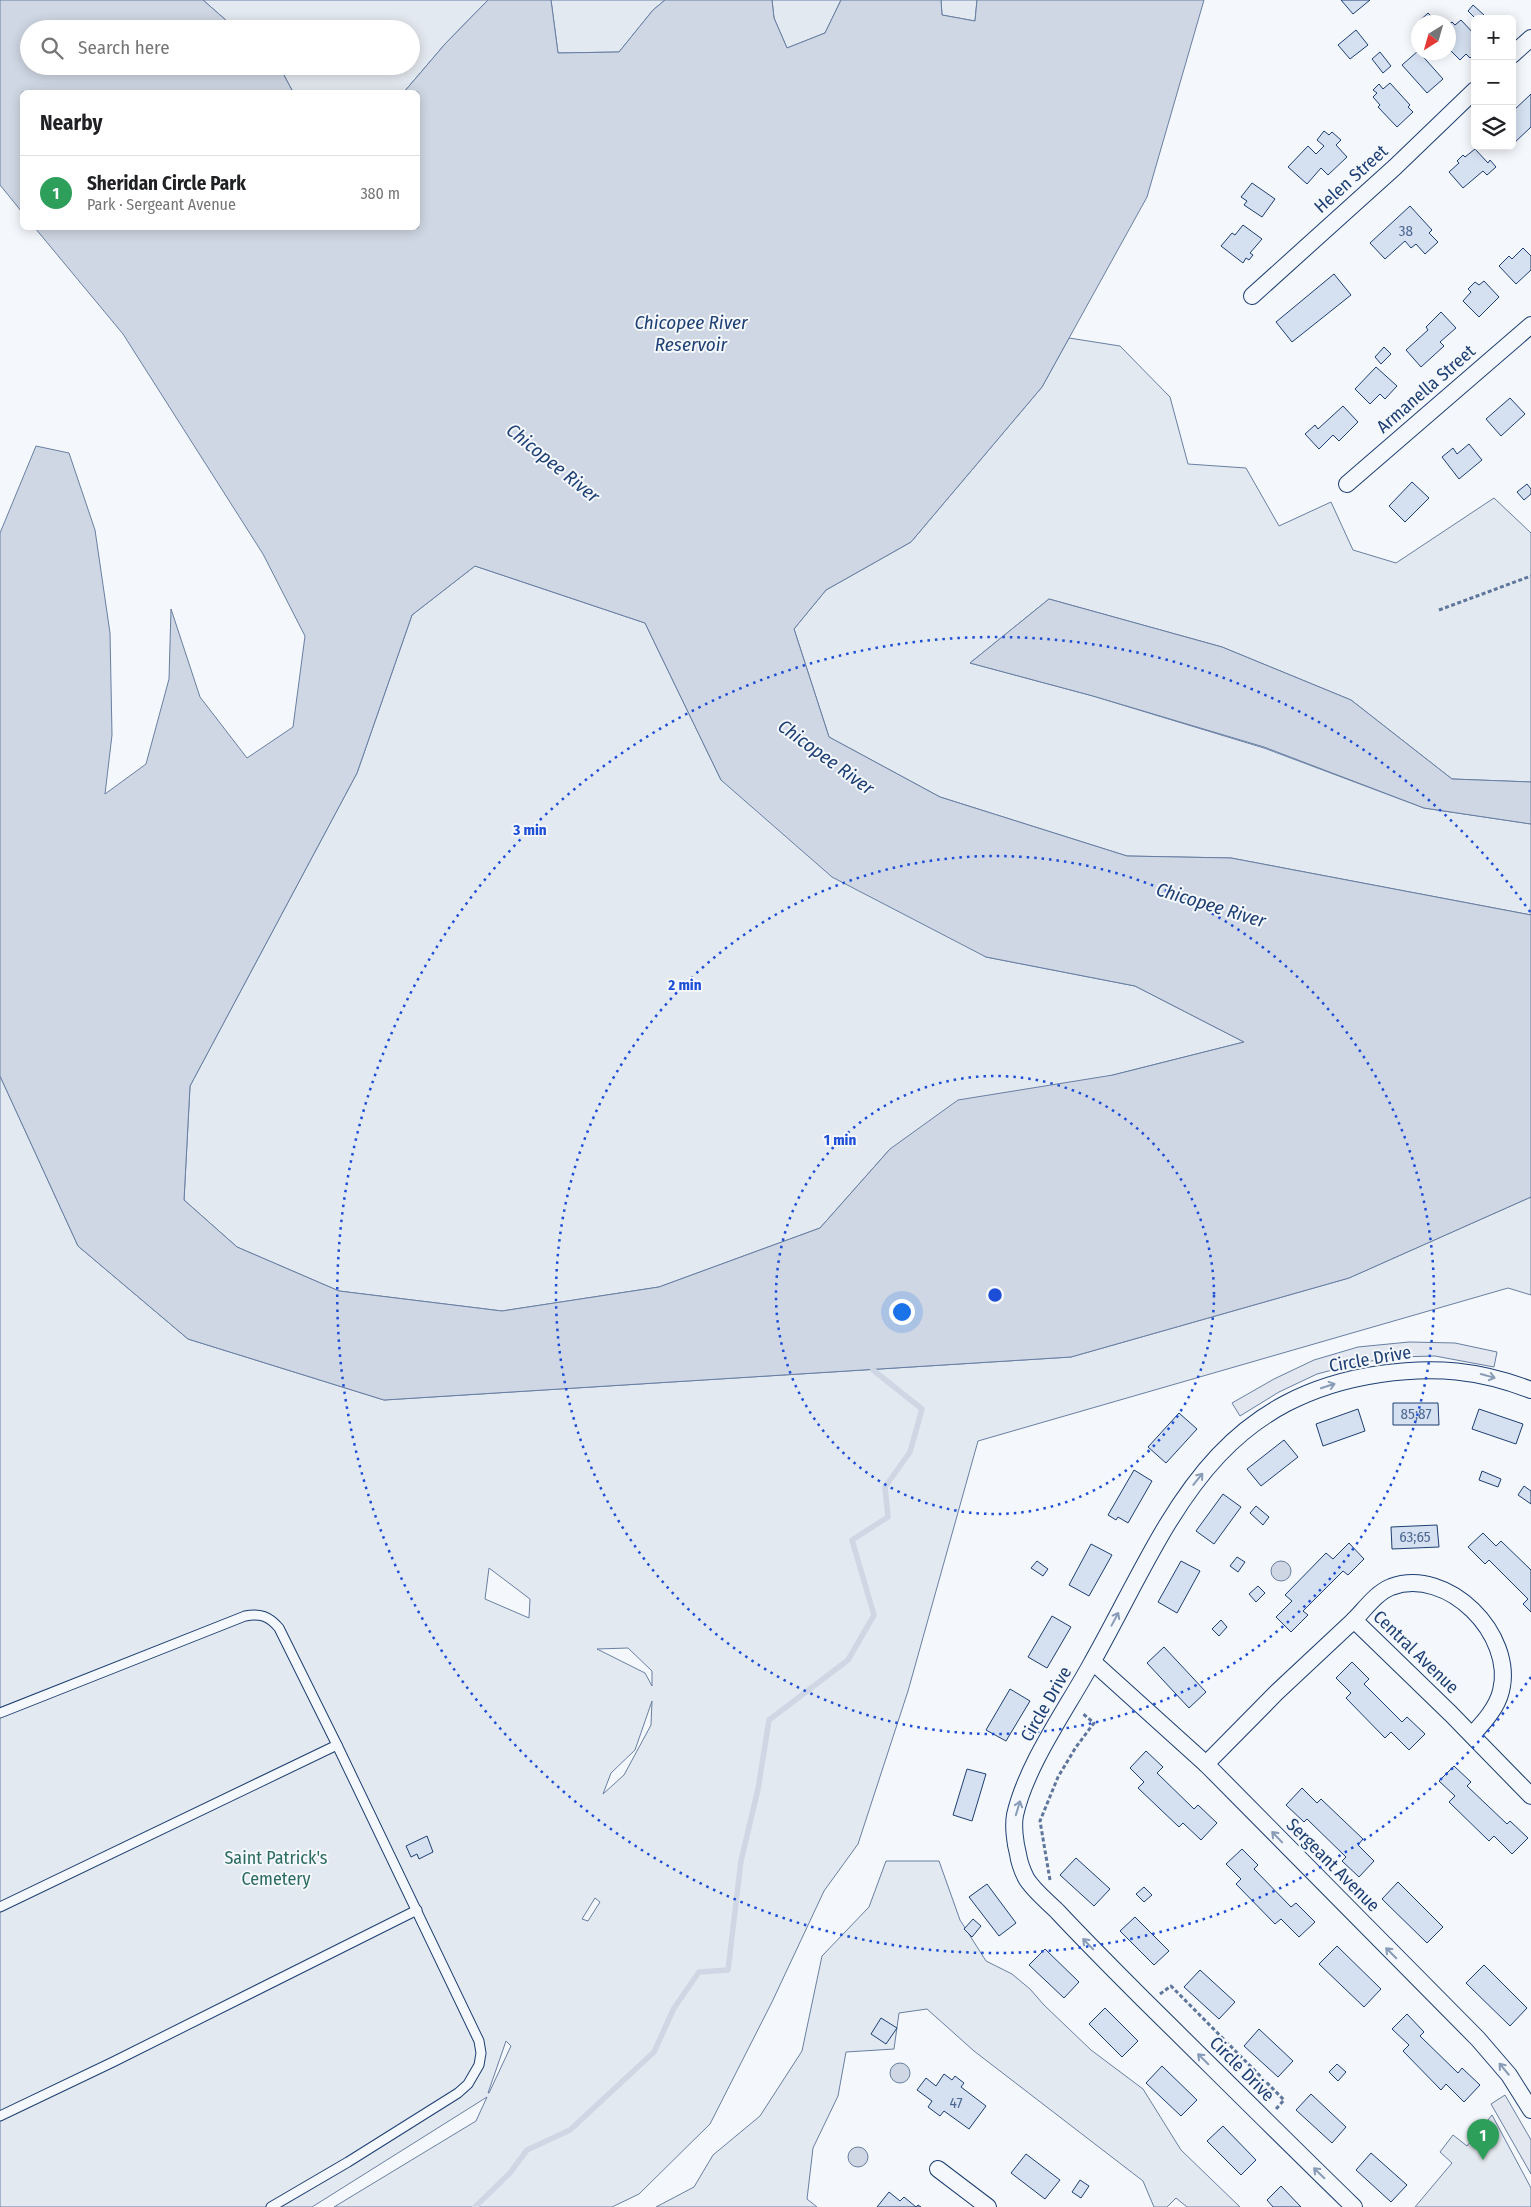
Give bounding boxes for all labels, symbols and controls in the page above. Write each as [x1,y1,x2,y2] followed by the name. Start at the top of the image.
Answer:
[1411,15,1456,60] north arrow
[1471,15,1516,150] map controls
[1471,15,1516,60] button: +
[20,20,420,75] search box
[38,34,66,62] icon: search
[78,36,170,59] text: Search here
[1471,60,1516,105] button: −
[1471,105,1516,150] button: layers
[40,110,102,136] text: Nearby
[1310,140,1392,218] street label: Helen Street
[87,172,246,195] text: Sheridan Circle Park
[53,184,59,203] text: 1
[360,184,400,203] text: 380 m
[87,195,236,214] text: Park · Sergeant Avenue
[1399,222,1413,240] house number: 38
[634,311,749,356] water label: Chicopee River Reservoir
[1372,340,1480,438] street label: Armanella Street
[502,418,605,508] water label: Chicopee River
[773,714,880,800] water label: Chicopee River
[512,821,547,839] text: 3 min
[1154,877,1270,933] water label: Chicopee River
[667,976,702,994] text: 2 min
[824,1131,856,1149] text: 1 min
[986,1286,1004,1304] centre of rings
[889,1299,915,1325] your location
[1327,1341,1413,1377] street label: Circle Drive
[1480,1371,1496,1381] one-way arrow
[1319,1380,1335,1390] one-way arrow
[1401,1405,1431,1423] house number: 85;87
[1192,1473,1203,1486] one-way arrow
[1399,1528,1431,1546] house number: 63;65
[1369,1606,1463,1698] street label: Central Avenue
[1110,1611,1120,1626] one-way arrow
[1016,1662,1076,1745] street label: Circle Drive
[1013,1800,1023,1816] one-way arrow
[1282,1814,1384,1916] street label: Sergeant Avenue
[1271,1831,1283,1843] one-way arrow
[224,1847,328,1890] park label: Saint Patrick's Cemetery
[1082,1938,1094,1950] one-way arrow
[1386,1947,1398,1959] one-way arrow
[1205,2032,1279,2106] street label: Circle Drive
[1197,2052,1209,2065] one-way arrow
[1499,2063,1510,2076] one-way arrow
[949,2094,963,2112] house number: 47
[1467,2119,1499,2160] pin: 1
[1312,2167,1325,2179] one-way arrow

